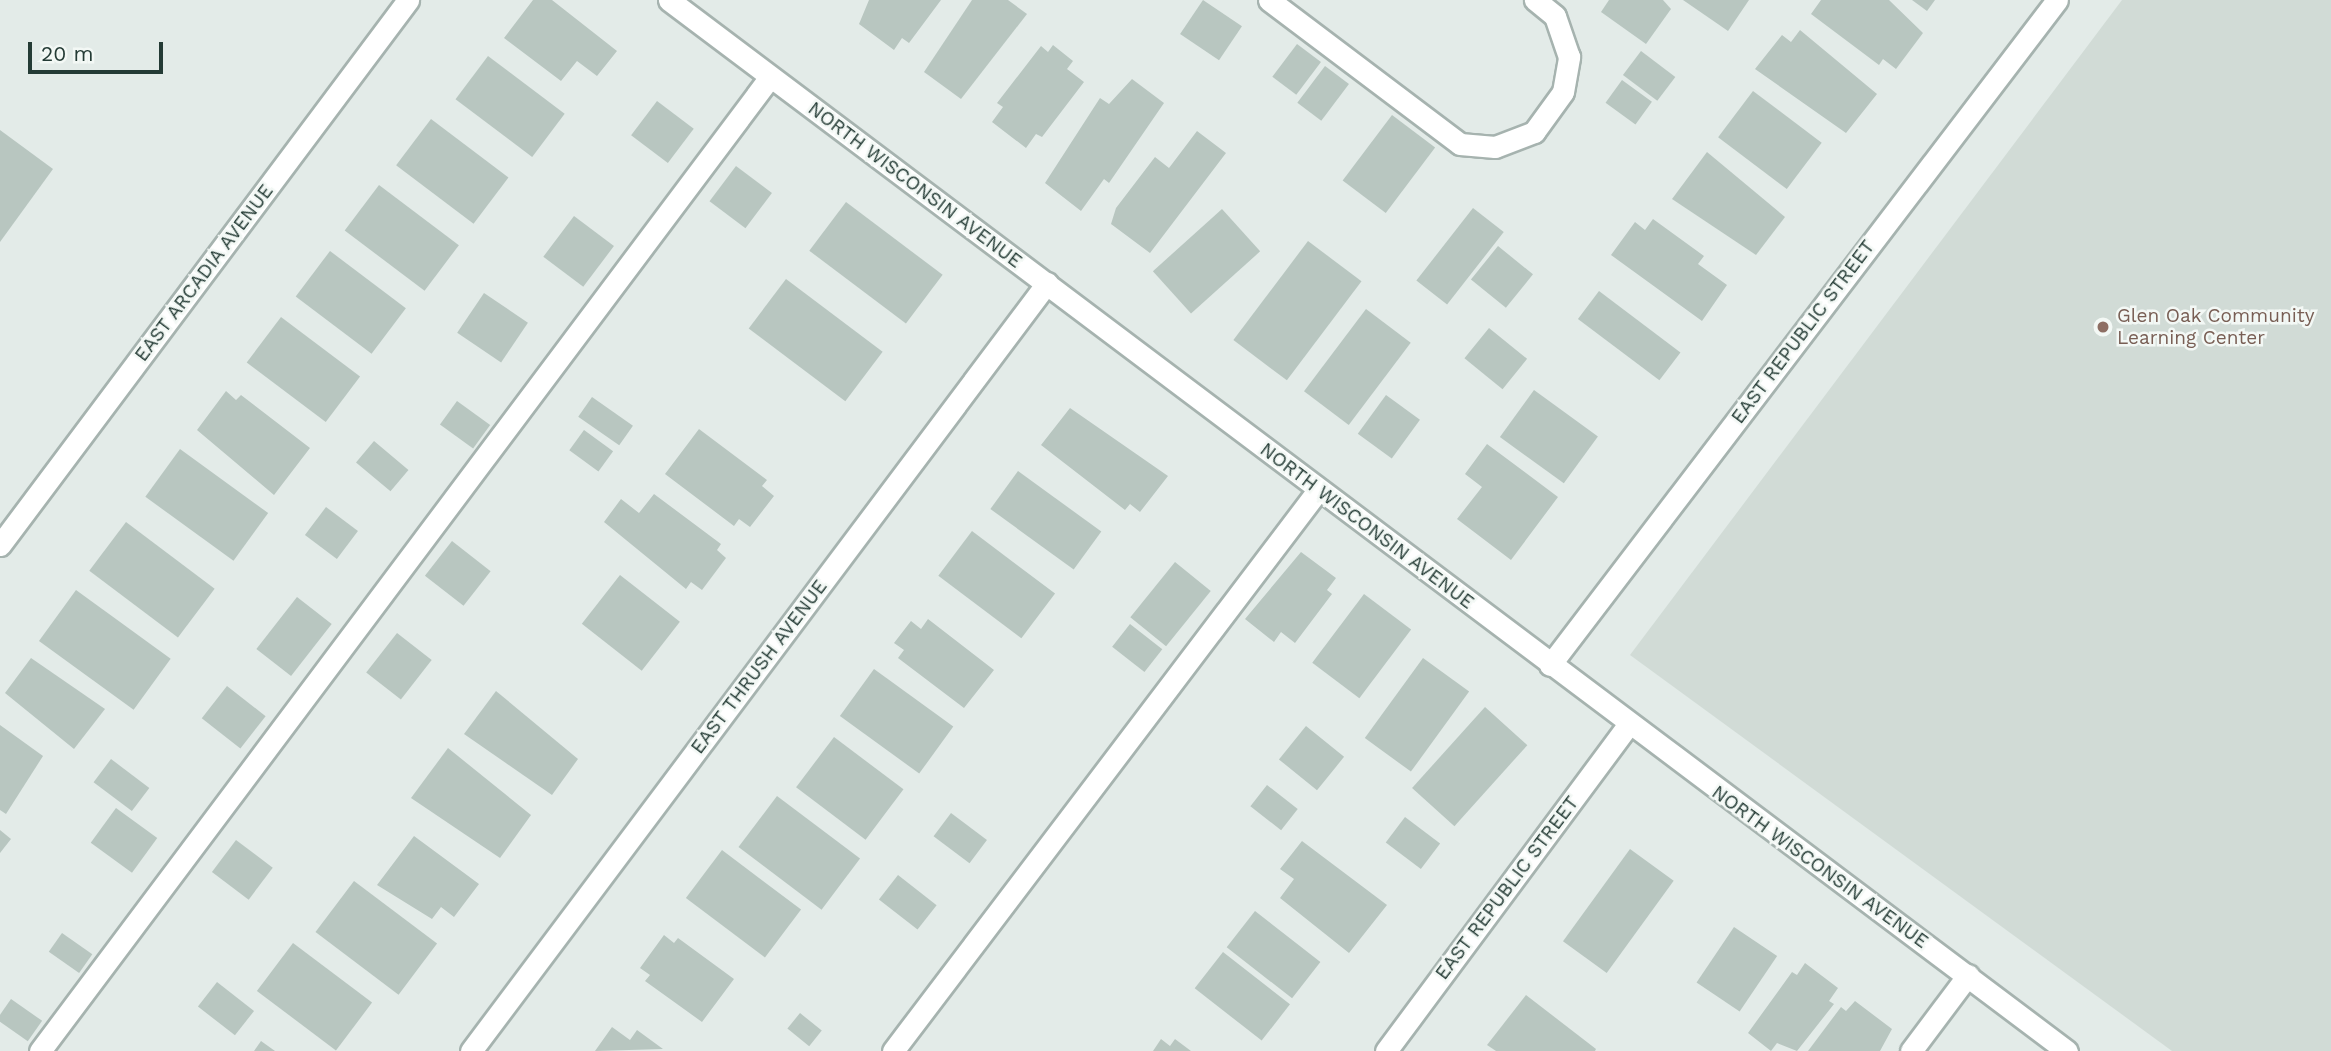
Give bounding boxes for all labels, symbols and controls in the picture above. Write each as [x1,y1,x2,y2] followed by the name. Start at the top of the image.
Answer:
[32,28,166,72] scale bar
[41,41,93,66] text: 20 m
[803,97,1027,273] street label: NORTH WISCONSIN AVENUE
[129,179,279,367] street label: EAST ARCADIA AVENUE
[1726,236,1880,428] street label: EAST REPUBLIC STREET
[2117,305,2315,349] place label: Glen Oak Community Learning Center
[2095,319,2111,335] marker: Glen Oak Community Learning Center
[1255,438,1479,614] street label: NORTH WISCONSIN AVENUE
[686,575,832,759] street label: EAST THRUSH AVENUE
[1707,780,1933,954] street label: NORTH WISCONSIN AVENUE
[1430,792,1584,984] street label: EAST REPUBLIC STREET

